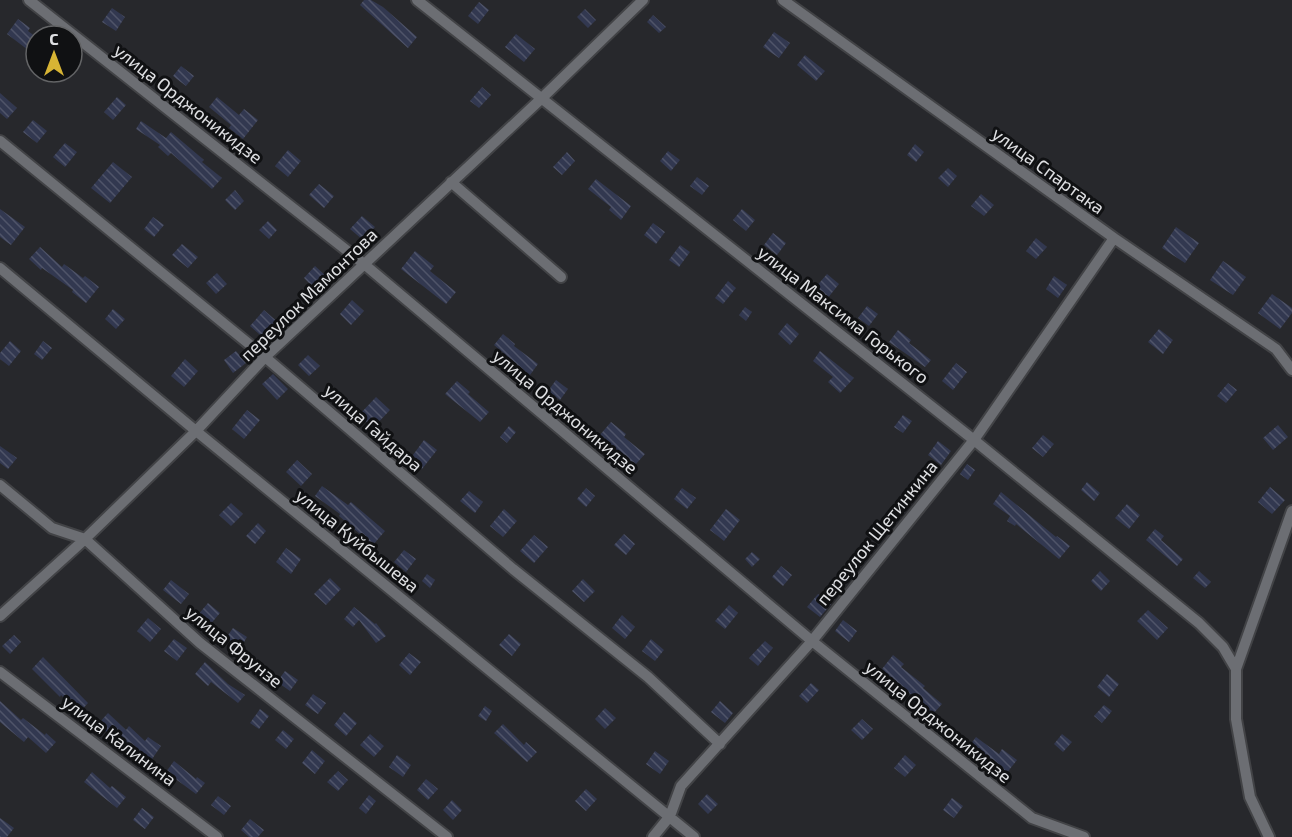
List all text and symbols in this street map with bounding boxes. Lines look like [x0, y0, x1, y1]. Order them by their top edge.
north arrow [24, 24, 84, 84]
text: С [49, 29, 59, 48]
street label: улица Орджоникидзе [110, 38, 267, 168]
street label: улица Спартака [988, 122, 1109, 218]
street label: переулок Мамонтова [235, 223, 381, 365]
street label: улица Максима Горького [754, 241, 934, 388]
street label: улица Орджоникидзе [489, 344, 643, 478]
street label: улица Гайдара [320, 379, 427, 476]
street label: переулок Щетинкина [811, 455, 941, 609]
street label: улица Куйбышева [291, 484, 424, 597]
street label: улица Фрунзе [182, 600, 287, 692]
street label: улица Орджоникидзе [861, 655, 1016, 787]
street label: улица Калинина [58, 690, 181, 790]

